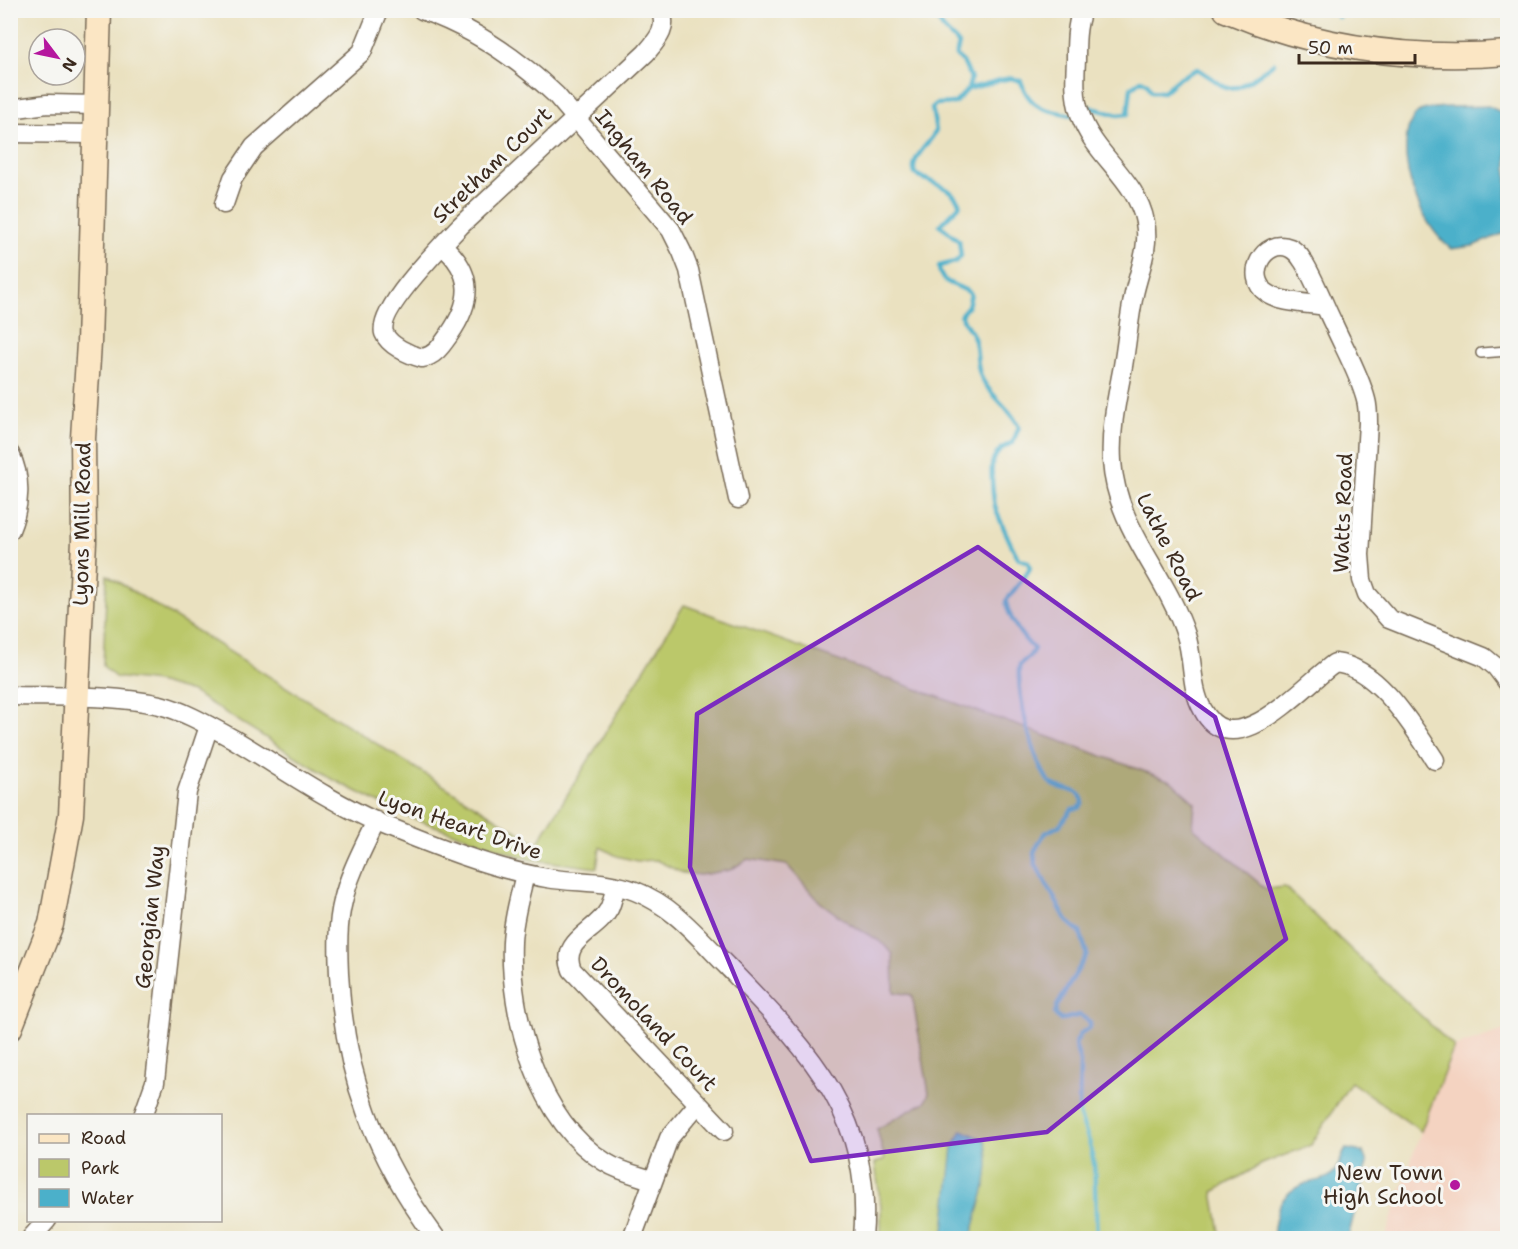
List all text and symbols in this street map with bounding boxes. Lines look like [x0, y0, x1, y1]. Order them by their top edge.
north arrow [27, 27, 87, 87]
scale bar [1299, 27, 1414, 65]
text: 50 m [1308, 36, 1353, 60]
text: N [57, 54, 82, 76]
street label: Stretham Court [426, 101, 558, 229]
street label: Ingham Road [589, 104, 699, 230]
street label: Lyons Mill Road [67, 442, 97, 606]
street label: Watts Road [1327, 452, 1359, 574]
street label: Lathe Road [1130, 488, 1208, 606]
street label: Lyon Heart Drive [374, 784, 546, 866]
street label: Georgian Way [129, 844, 171, 990]
street label: Dromoland Court [584, 951, 724, 1097]
legend [27, 1114, 222, 1222]
text: Road [81, 1126, 126, 1150]
text: Park [81, 1156, 120, 1180]
place label: New Town High School [1323, 1159, 1444, 1211]
marker: New Town High School [1448, 1178, 1462, 1192]
text: Water [81, 1186, 134, 1210]

